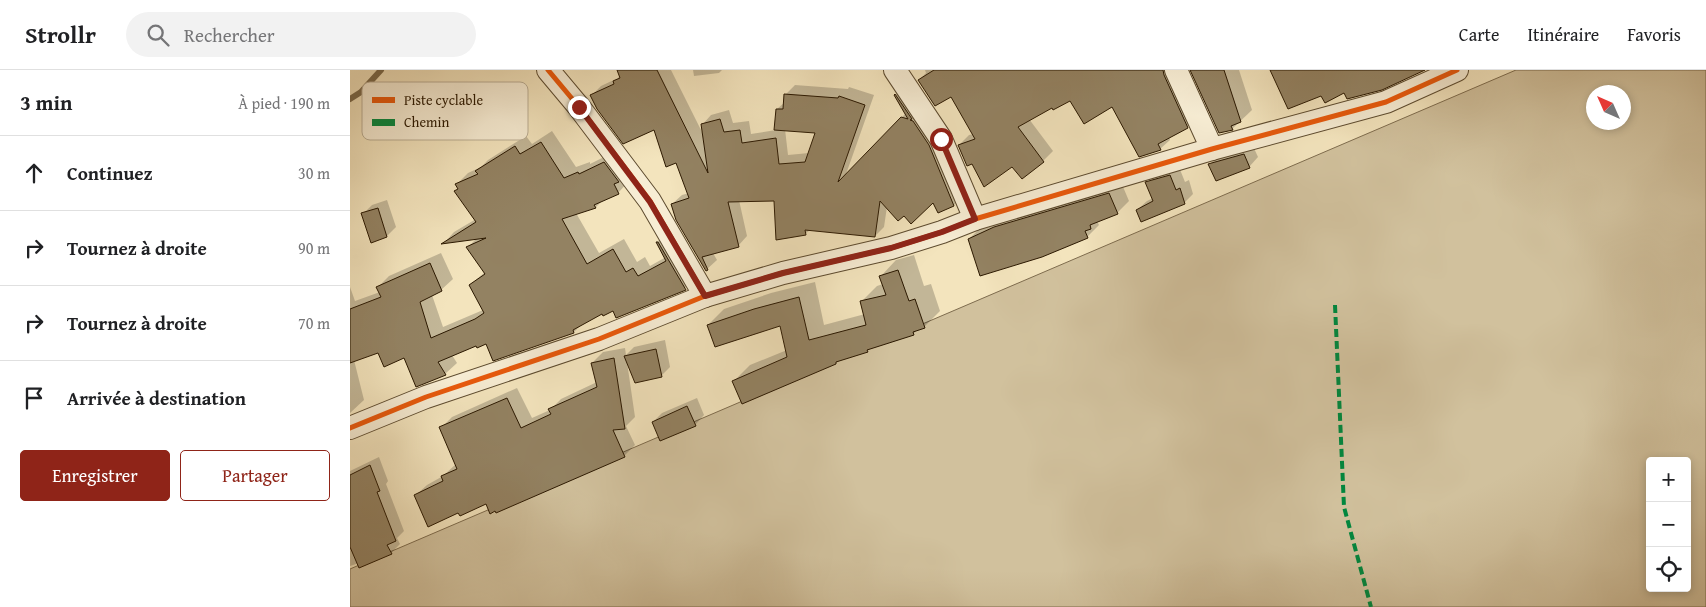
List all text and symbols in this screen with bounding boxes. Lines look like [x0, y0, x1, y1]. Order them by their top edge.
search box [126, 12, 476, 57]
text: Strollr [25, 17, 96, 52]
icon: search [144, 21, 172, 49]
text: Rechercher [184, 21, 275, 49]
text: Carte [1459, 21, 1499, 48]
text: Itinéraire [1527, 21, 1599, 48]
text: Favoris [1627, 21, 1681, 48]
legend [362, 82, 528, 140]
north arrow [1586, 85, 1631, 130]
text: 3 min [20, 87, 72, 118]
text: Piste cyclable [404, 90, 484, 110]
text: À pied · 190 m [238, 91, 330, 115]
route end [568, 96, 591, 119]
text: Chemin [404, 112, 449, 132]
route start [930, 128, 953, 151]
icon: ahead [20, 159, 48, 187]
text: Continuez [67, 159, 153, 187]
text: 30 m [298, 161, 330, 185]
icon: right [20, 234, 48, 262]
text: Tournez à droite [67, 234, 207, 262]
text: 90 m [298, 236, 330, 260]
icon: right [20, 309, 48, 337]
text: Tournez à droite [67, 309, 207, 337]
text: 70 m [298, 311, 330, 335]
icon: arrive [20, 384, 48, 412]
text: Arrivée à destination [67, 384, 246, 412]
button: Enregistrer [20, 450, 170, 501]
button: Partager [180, 450, 330, 501]
map controls [1646, 457, 1691, 592]
button: + [1646, 457, 1691, 502]
button: − [1646, 502, 1691, 547]
button: locate [1646, 547, 1691, 592]

